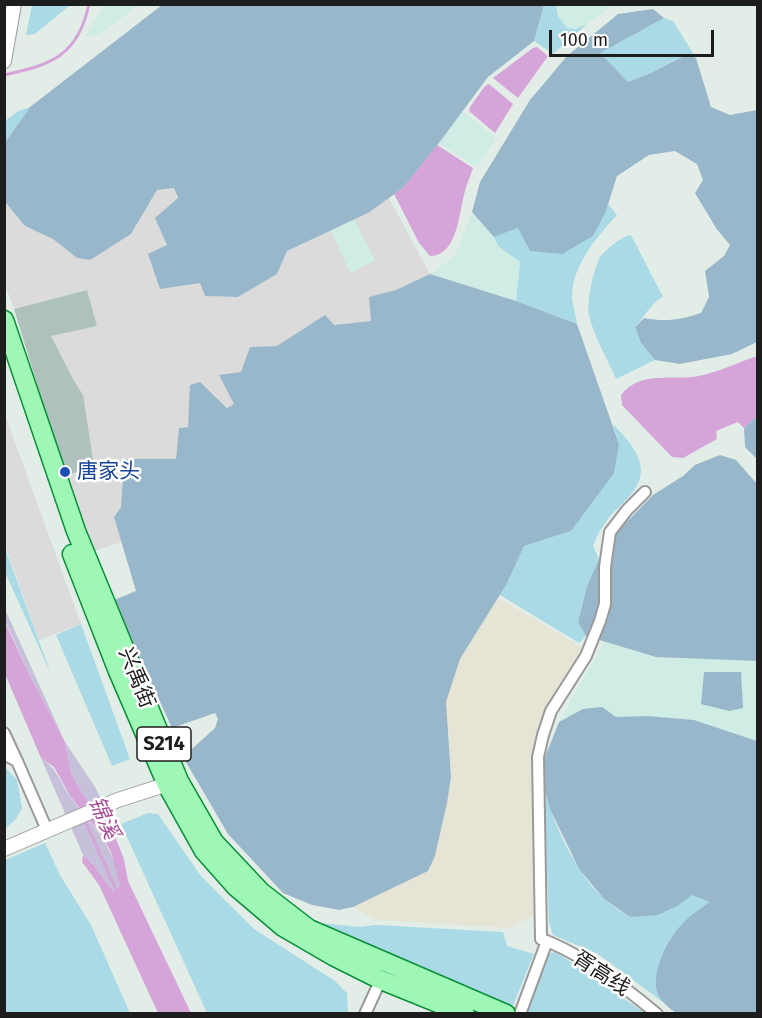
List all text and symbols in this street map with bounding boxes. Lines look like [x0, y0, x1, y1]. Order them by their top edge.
scale bar [552, 18, 717, 56]
text: 100 m [560, 29, 608, 51]
place label: 唐家头 [77, 459, 140, 485]
marker: 唐家头 [58, 465, 72, 479]
street label: 兴禹街 [113, 644, 159, 712]
road number: S214 [137, 727, 191, 761]
water label: 锦溪 [82, 793, 124, 843]
street label: 胥高线 [568, 946, 634, 1002]

